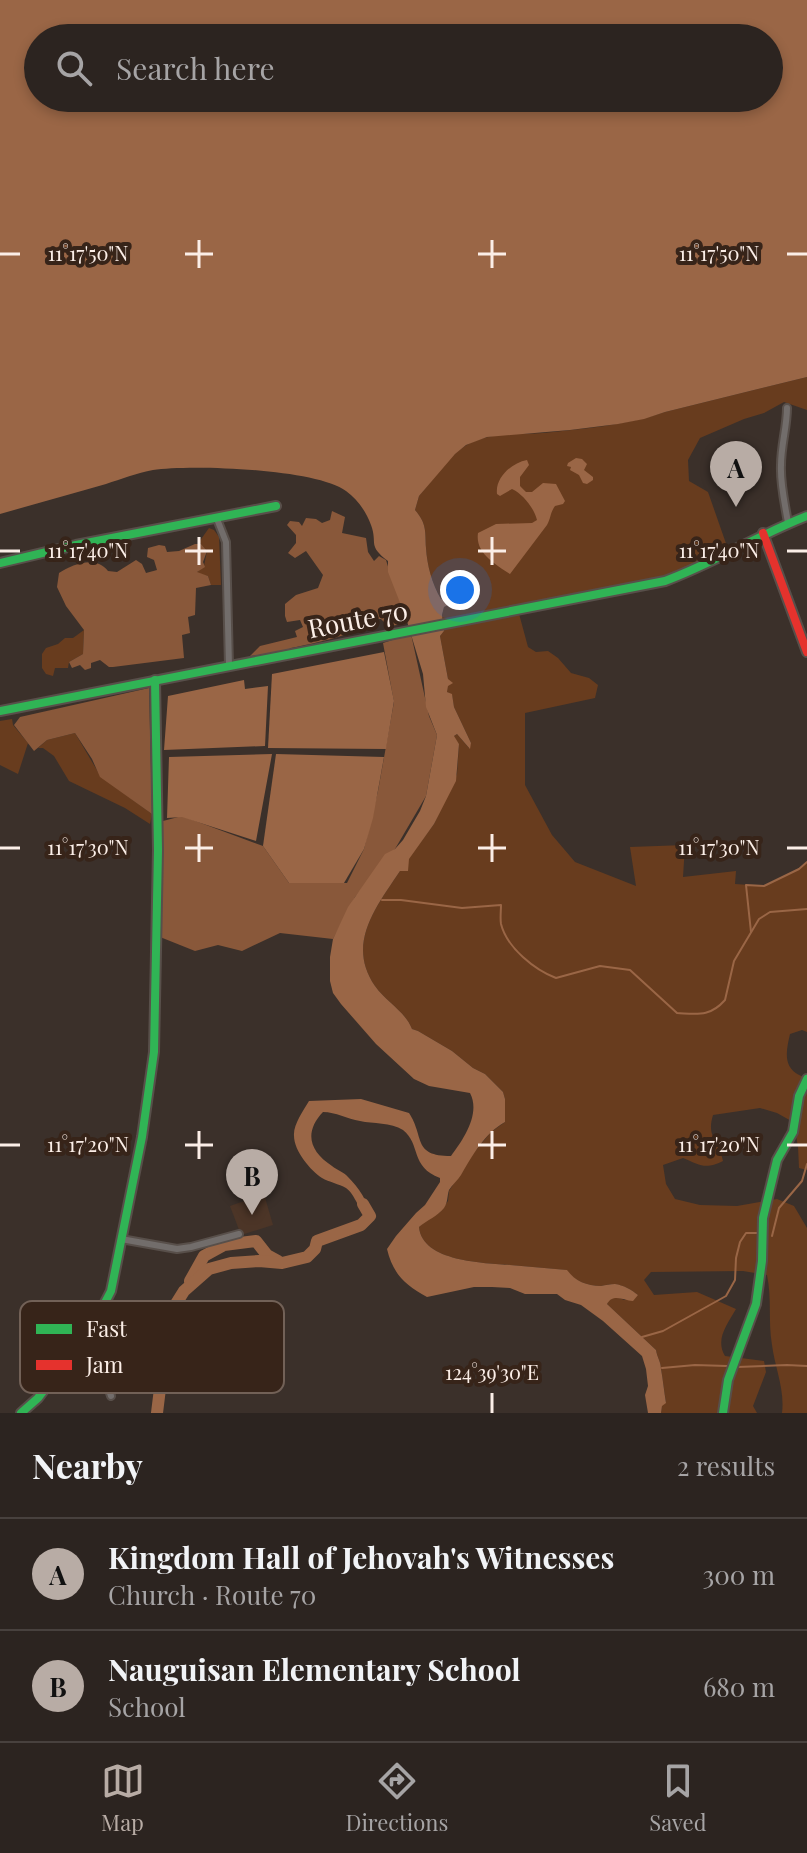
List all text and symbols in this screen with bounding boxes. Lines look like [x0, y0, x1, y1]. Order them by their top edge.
search box [24, 24, 783, 112]
icon: search [52, 46, 96, 90]
text: Search here [116, 48, 275, 88]
text: 11°17'50"N [48, 239, 128, 266]
text: 11°17'50"N [679, 239, 759, 266]
pin: A [710, 441, 762, 507]
text: 11°17'40"N [48, 536, 128, 563]
text: 11°17'40"N [679, 536, 759, 563]
your location [440, 570, 480, 610]
street label: Route 70 [305, 592, 411, 645]
text: 11°17'30"N [47, 833, 129, 860]
text: 11°17'30"N [678, 833, 760, 860]
text: 11°17'20"N [47, 1130, 129, 1157]
text: 11°17'20"N [678, 1130, 760, 1157]
pin: B [226, 1149, 278, 1215]
legend [20, 1301, 284, 1393]
text: Fast [86, 1313, 128, 1343]
text: Jam [85, 1349, 124, 1379]
text: 124°39'30"E [445, 1358, 539, 1385]
text: Nearby [32, 1442, 143, 1488]
text: 2 results [677, 1448, 775, 1483]
text: Kingdom Hall of Jehovah's Witnesses [108, 1537, 614, 1577]
text: A [49, 1557, 67, 1592]
text: 300 m [703, 1557, 775, 1592]
text: Church · Route 70 [108, 1577, 316, 1612]
text: Nauguisan Elementary School [108, 1649, 521, 1689]
text: B [49, 1669, 67, 1704]
text: 680 m [703, 1669, 775, 1704]
text: School [108, 1689, 186, 1724]
tab: Map [101, 1759, 145, 1837]
tab: Directions [346, 1759, 448, 1837]
tab: Saved [649, 1759, 707, 1837]

